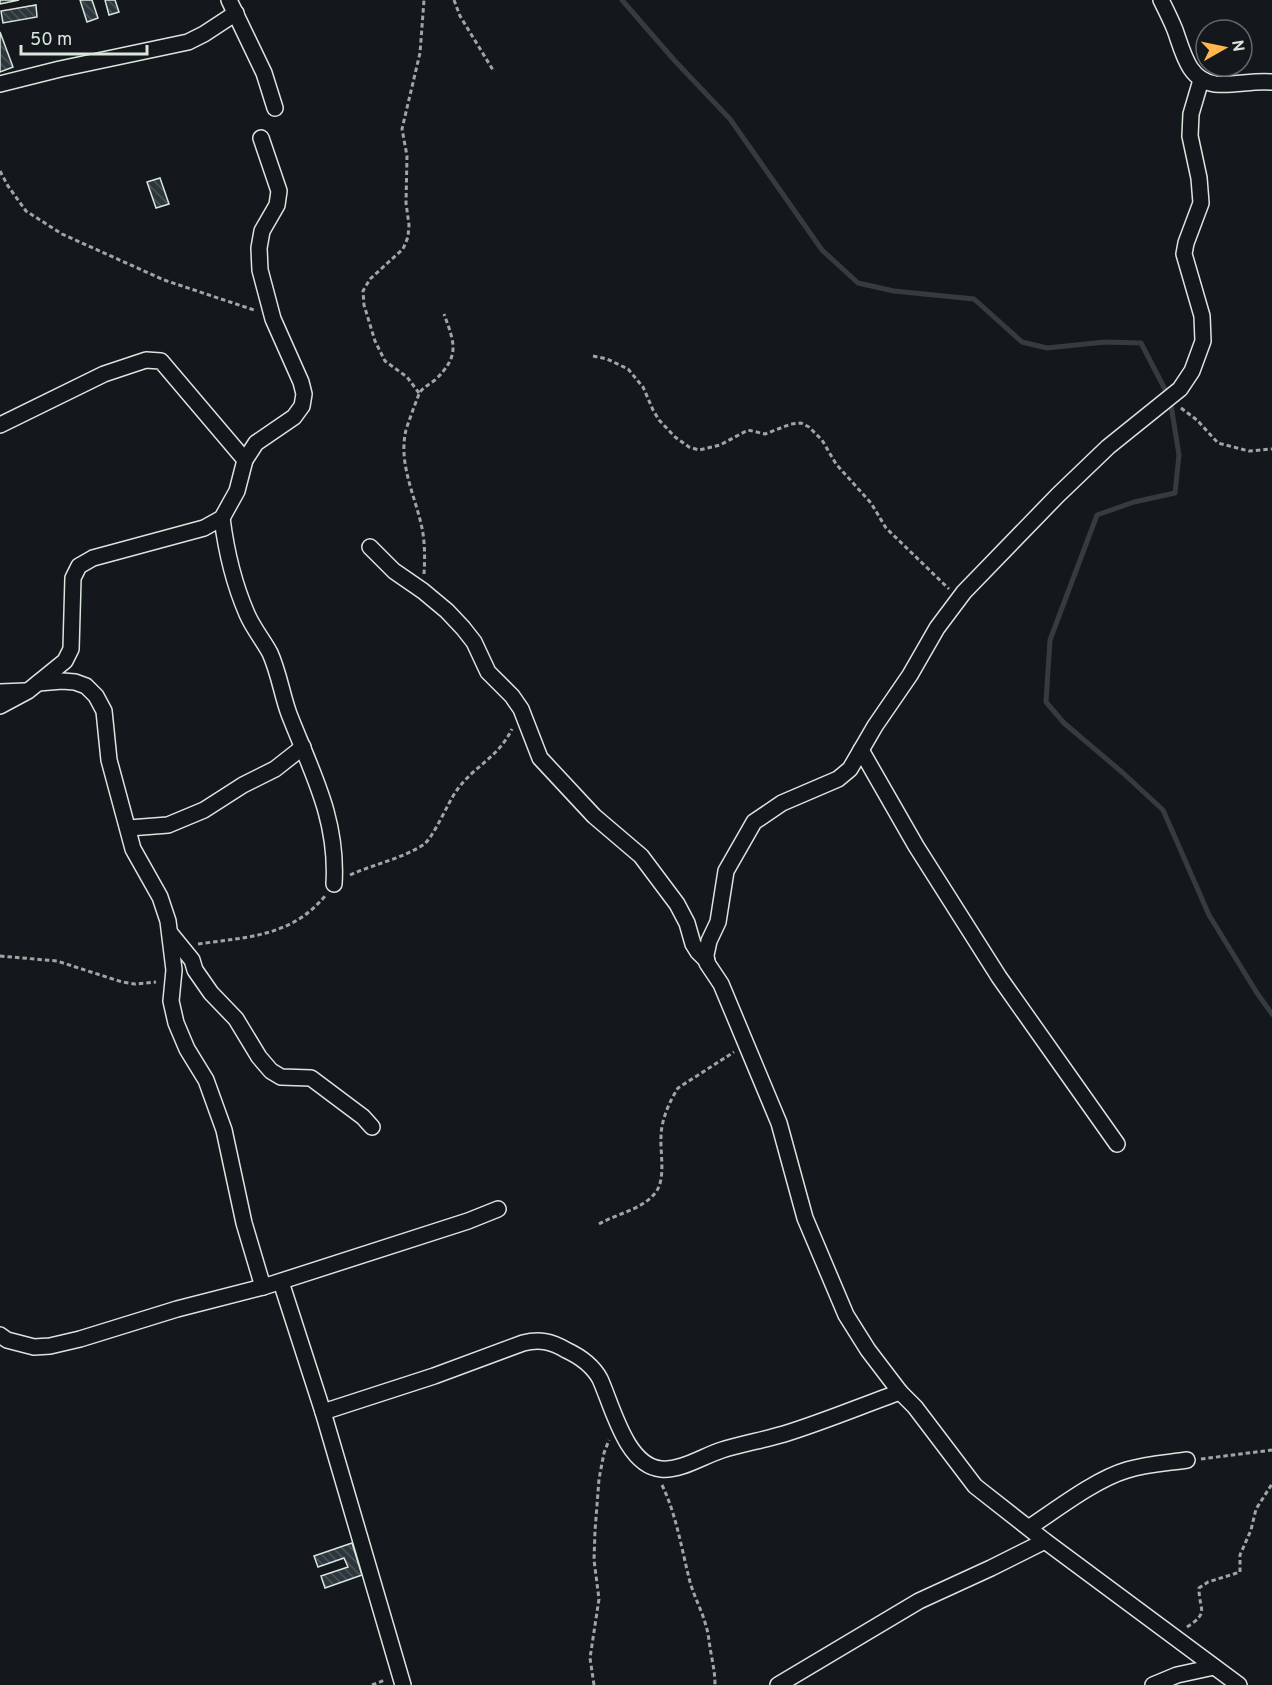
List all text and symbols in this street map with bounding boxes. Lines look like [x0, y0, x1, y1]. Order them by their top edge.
scale bar [21, 18, 147, 56]
north arrow [1194, 18, 1254, 78]
text: 50 m [30, 29, 72, 52]
text: N [1226, 39, 1248, 53]

